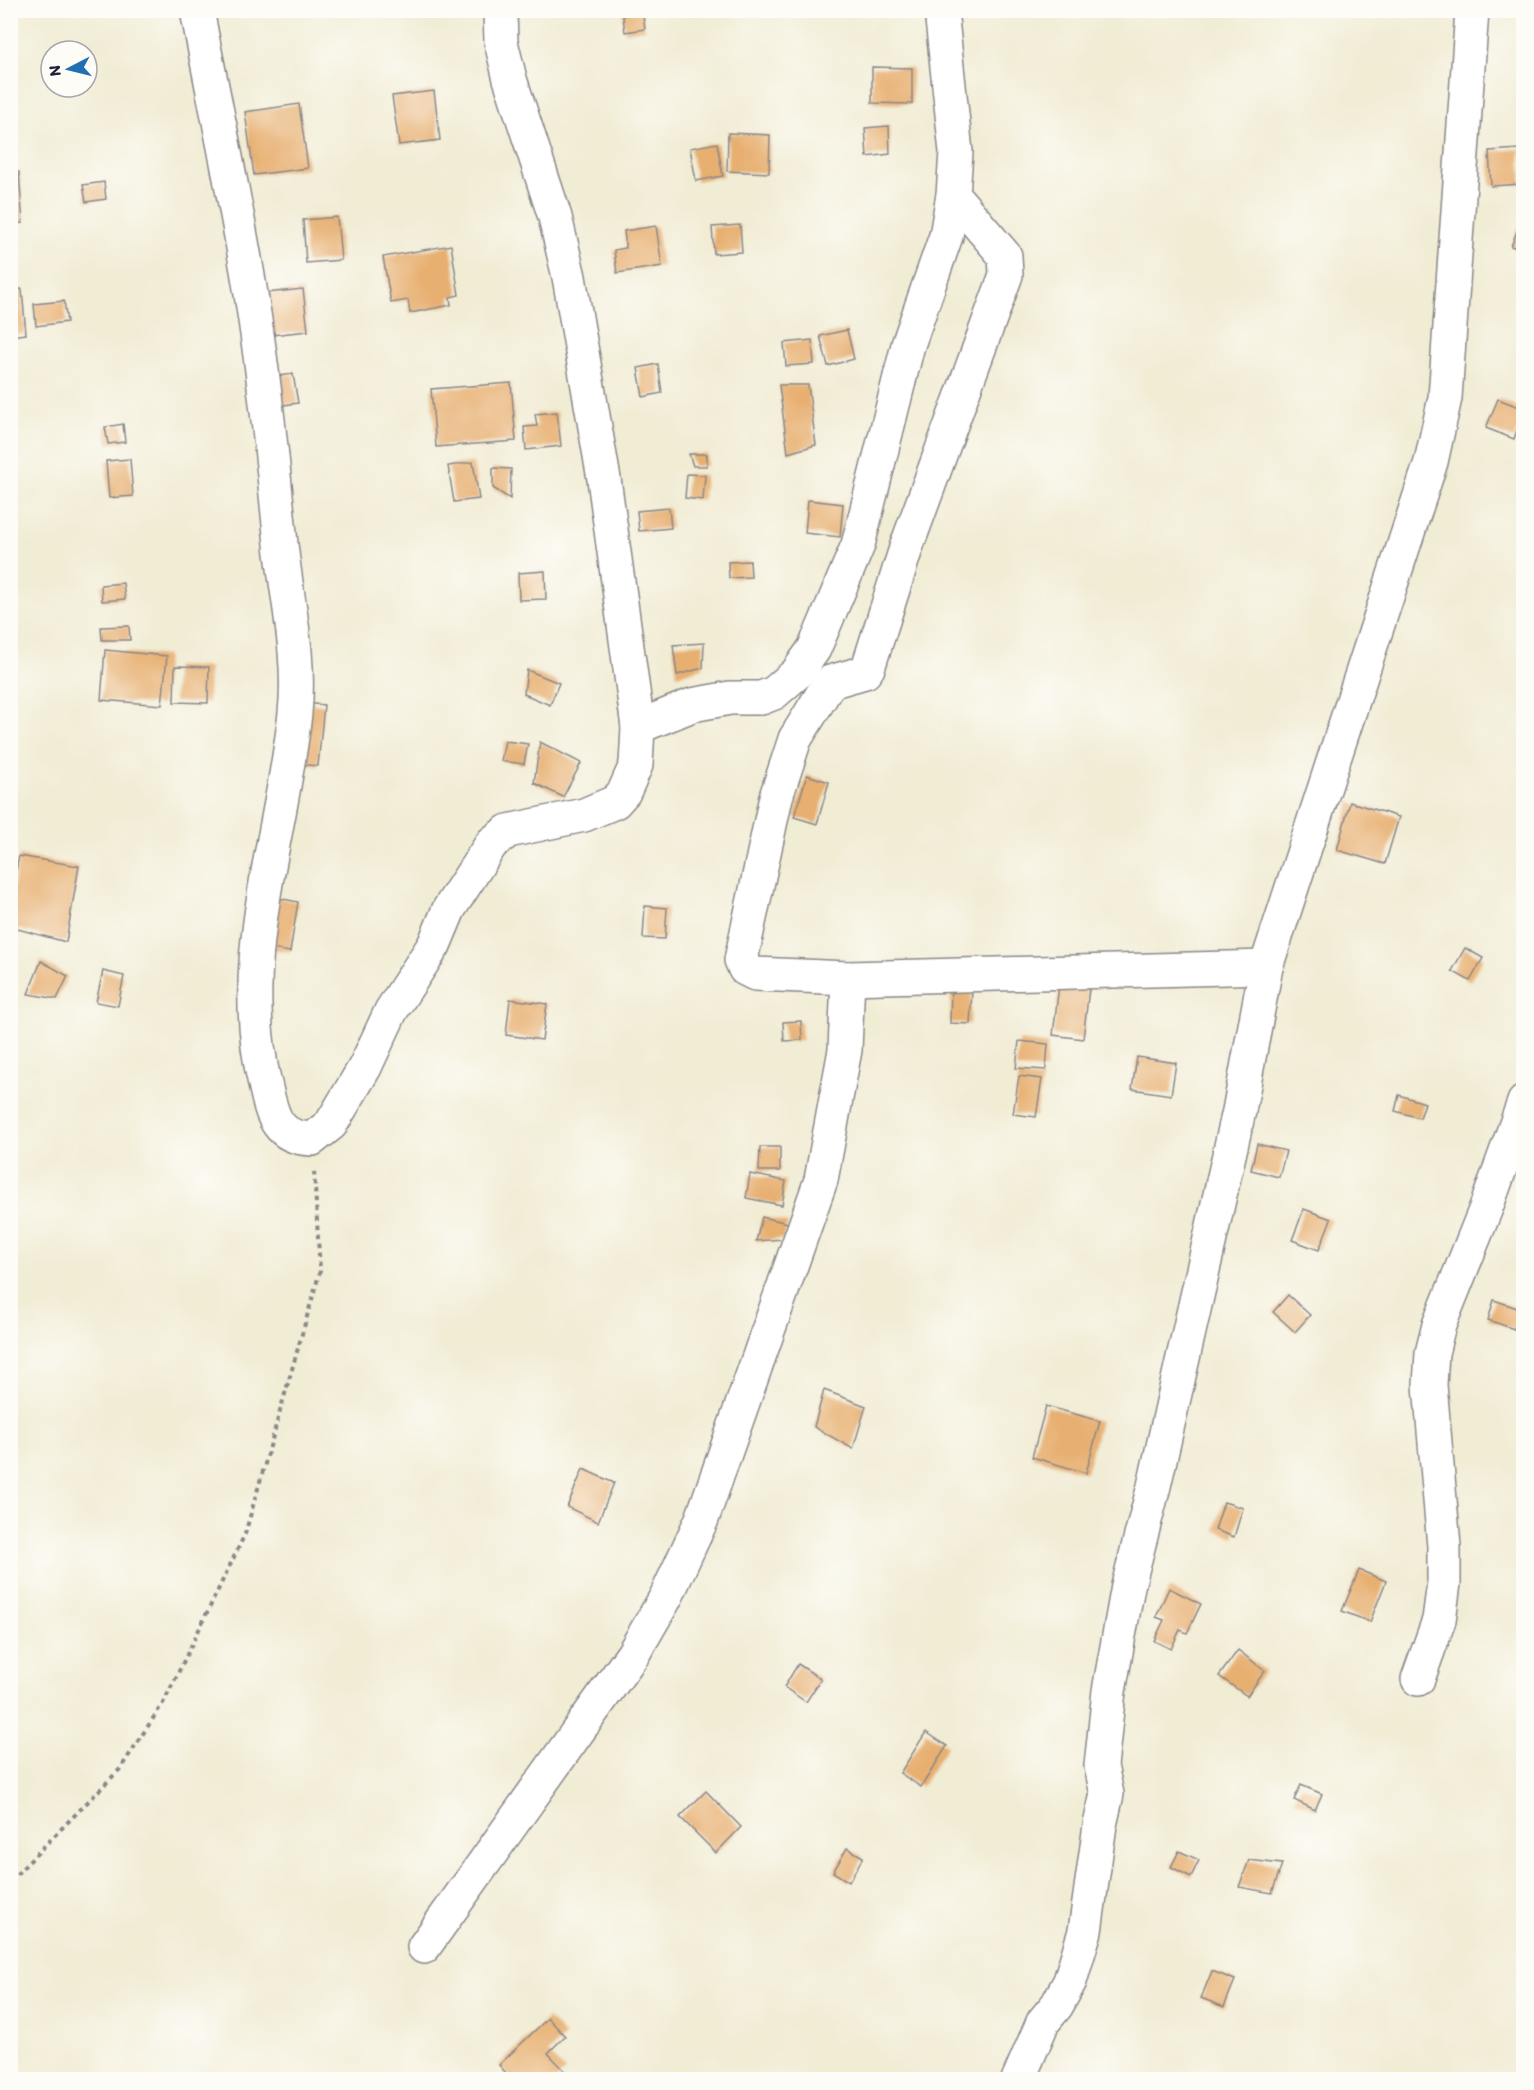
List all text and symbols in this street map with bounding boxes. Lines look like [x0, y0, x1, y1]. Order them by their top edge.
north arrow [39, 39, 99, 99]
text: N [45, 64, 65, 77]

